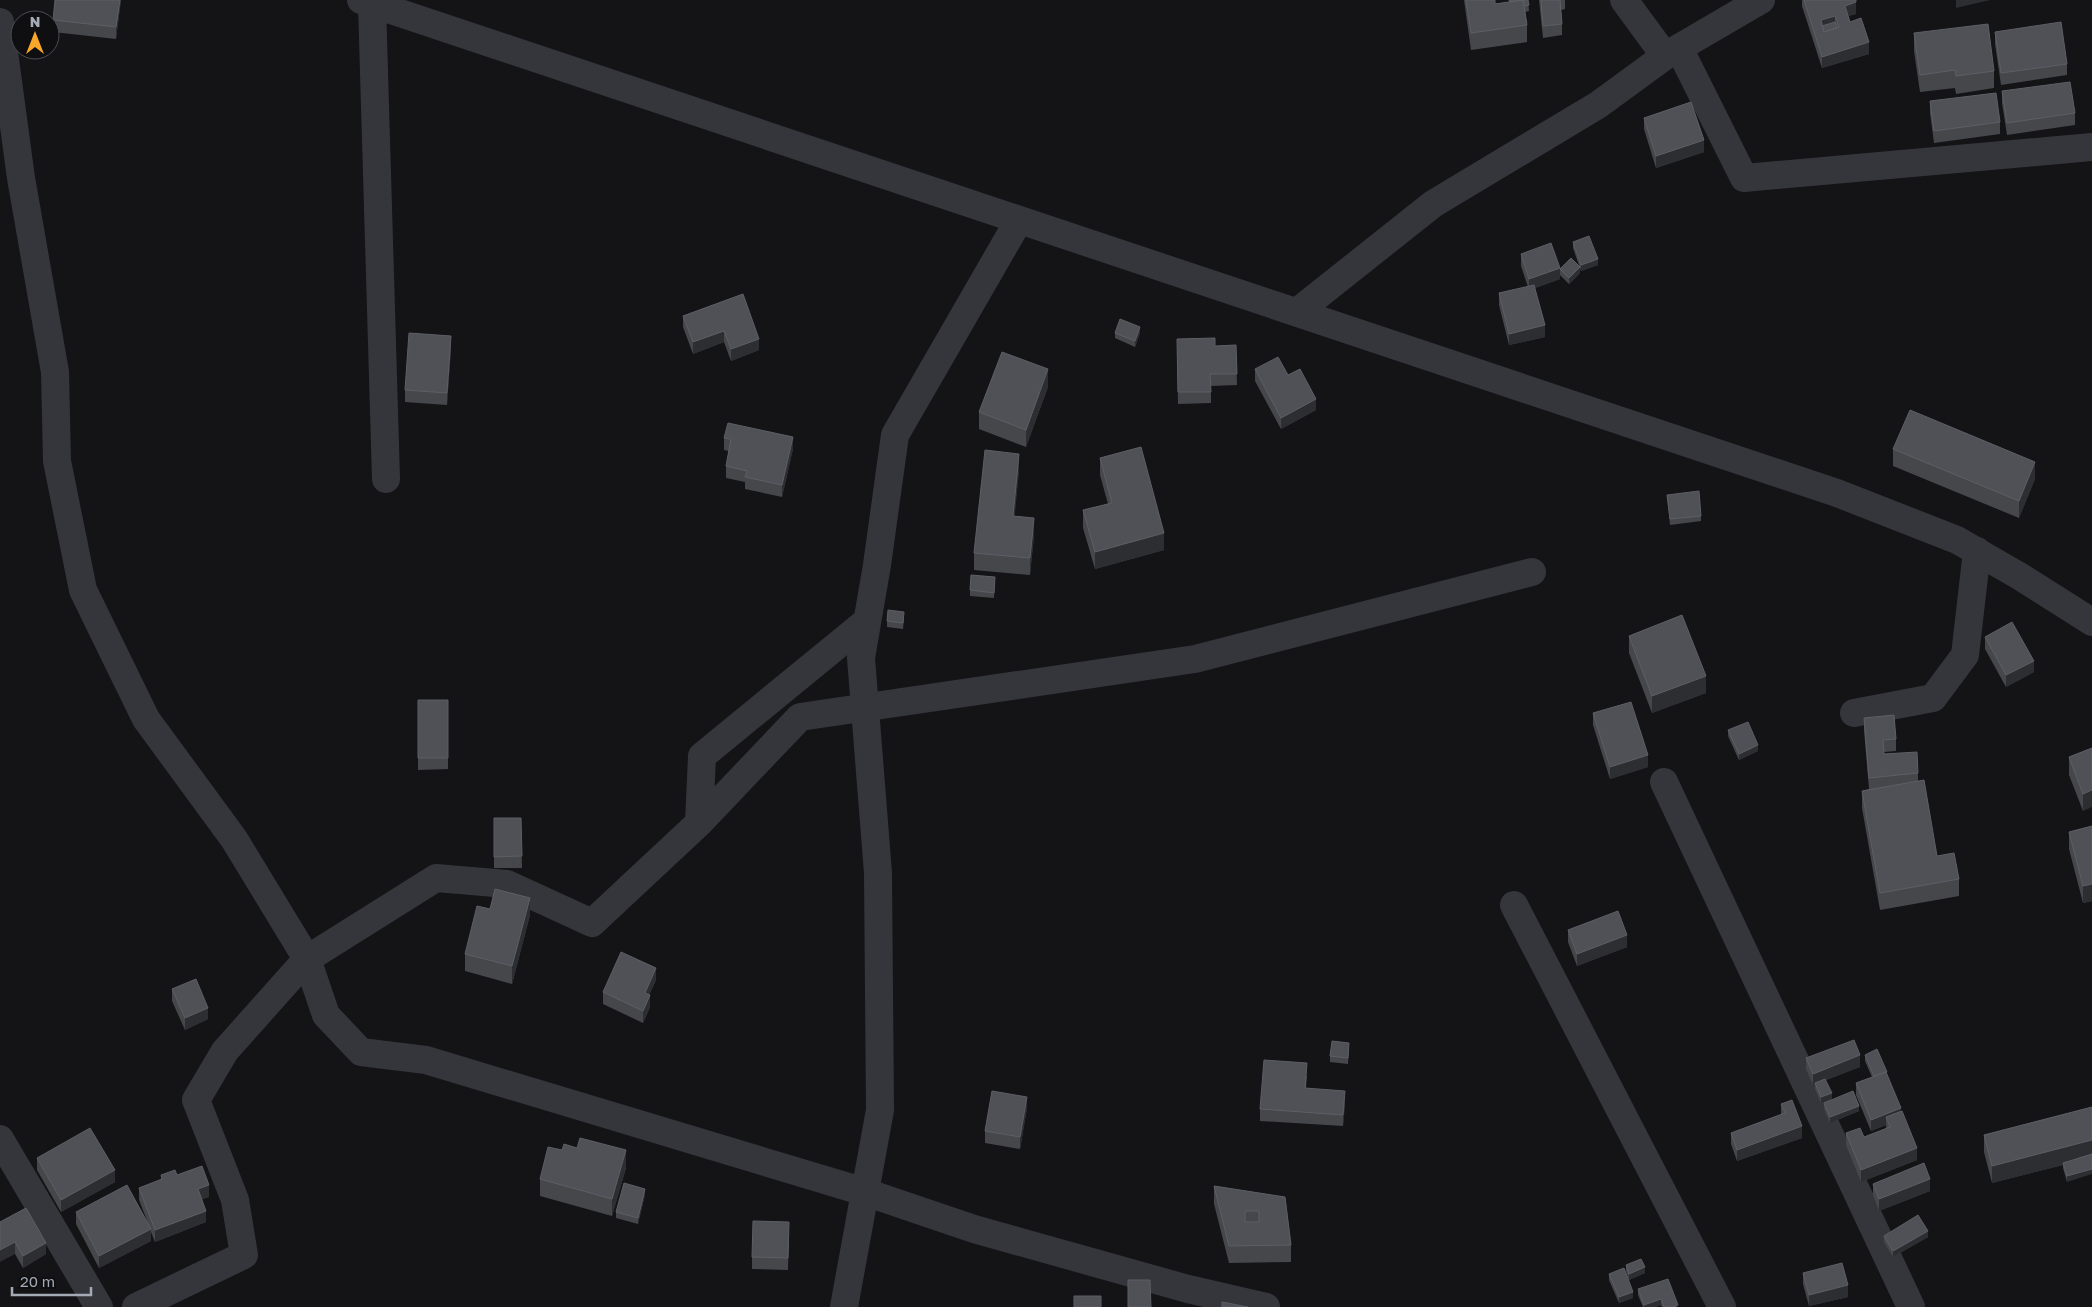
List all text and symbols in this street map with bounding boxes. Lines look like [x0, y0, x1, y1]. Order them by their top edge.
north arrow [10, 10, 60, 60]
text: N [30, 13, 40, 30]
scale bar [12, 1264, 91, 1296]
text: 20 m [20, 1272, 55, 1290]

